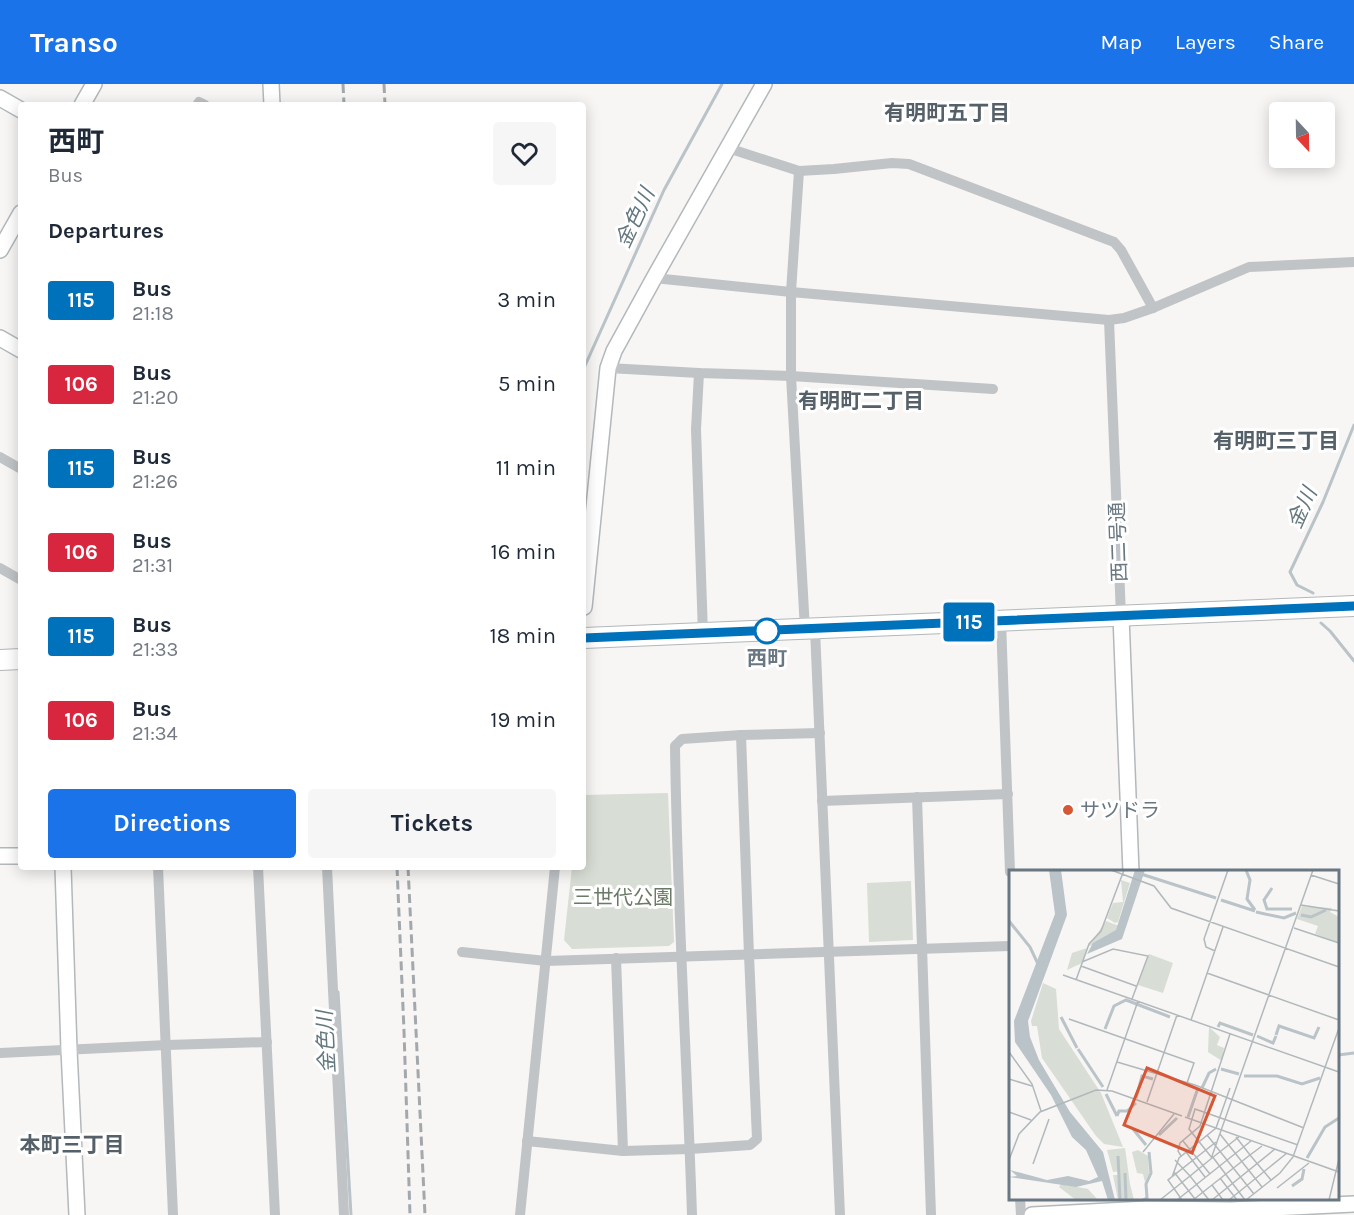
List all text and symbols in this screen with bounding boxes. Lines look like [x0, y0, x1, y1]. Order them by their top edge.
text: Transo [30, 26, 118, 59]
text: Map [1100, 30, 1142, 54]
text: Layers [1175, 30, 1236, 54]
text: Share [1269, 30, 1324, 54]
district label: 有明町五丁目 [884, 101, 1010, 125]
north arrow [1269, 102, 1335, 168]
map controls [1269, 102, 1335, 168]
button: heart [493, 122, 556, 185]
text: 西町 [48, 125, 104, 158]
text: Bus [48, 164, 83, 187]
water label: 金色川 [611, 183, 660, 252]
text: Departures [48, 218, 164, 244]
text: Bus [132, 276, 172, 302]
text: 3 min [497, 287, 556, 313]
text: 115 [67, 288, 95, 312]
text: 21:18 [132, 302, 174, 325]
text: Bus [132, 360, 172, 386]
text: 5 min [498, 371, 556, 397]
text: 106 [64, 372, 98, 396]
text: 21:20 [132, 386, 178, 409]
district label: 有明町二丁目 [798, 389, 924, 413]
district label: 有明町三丁目 [1213, 429, 1339, 453]
text: Bus [132, 444, 172, 470]
text: 11 min [496, 455, 556, 481]
text: 115 [67, 456, 95, 480]
text: 21:26 [132, 470, 178, 493]
water label: 金川 [1282, 482, 1322, 532]
street label: 西二号通 [1106, 502, 1131, 582]
text: Bus [132, 528, 172, 554]
text: 16 min [490, 539, 556, 565]
text: 106 [64, 540, 98, 564]
text: 21:31 [132, 554, 173, 577]
line badge: 115 [934, 602, 1004, 642]
text: 115 [955, 610, 983, 634]
text: Bus [132, 612, 172, 638]
marker: 西町 [754, 618, 780, 644]
text: 18 min [490, 623, 556, 649]
text: 115 [67, 624, 95, 648]
text: 21:33 [132, 638, 178, 661]
place label: 西町 [747, 647, 787, 670]
text: Bus [132, 696, 172, 722]
text: 19 min [490, 707, 556, 733]
text: 106 [64, 708, 98, 732]
text: 21:34 [132, 722, 178, 745]
button: Directions [48, 789, 296, 858]
button: Tickets [308, 789, 556, 858]
place label: サツドラ [1080, 799, 1160, 822]
marker: サツドラ [1061, 803, 1075, 817]
inset map [1009, 870, 1339, 1200]
park label: 三世代公園 [573, 886, 673, 909]
water label: 金色川 [312, 1008, 340, 1074]
district label: 本町三丁目 [20, 1133, 125, 1157]

